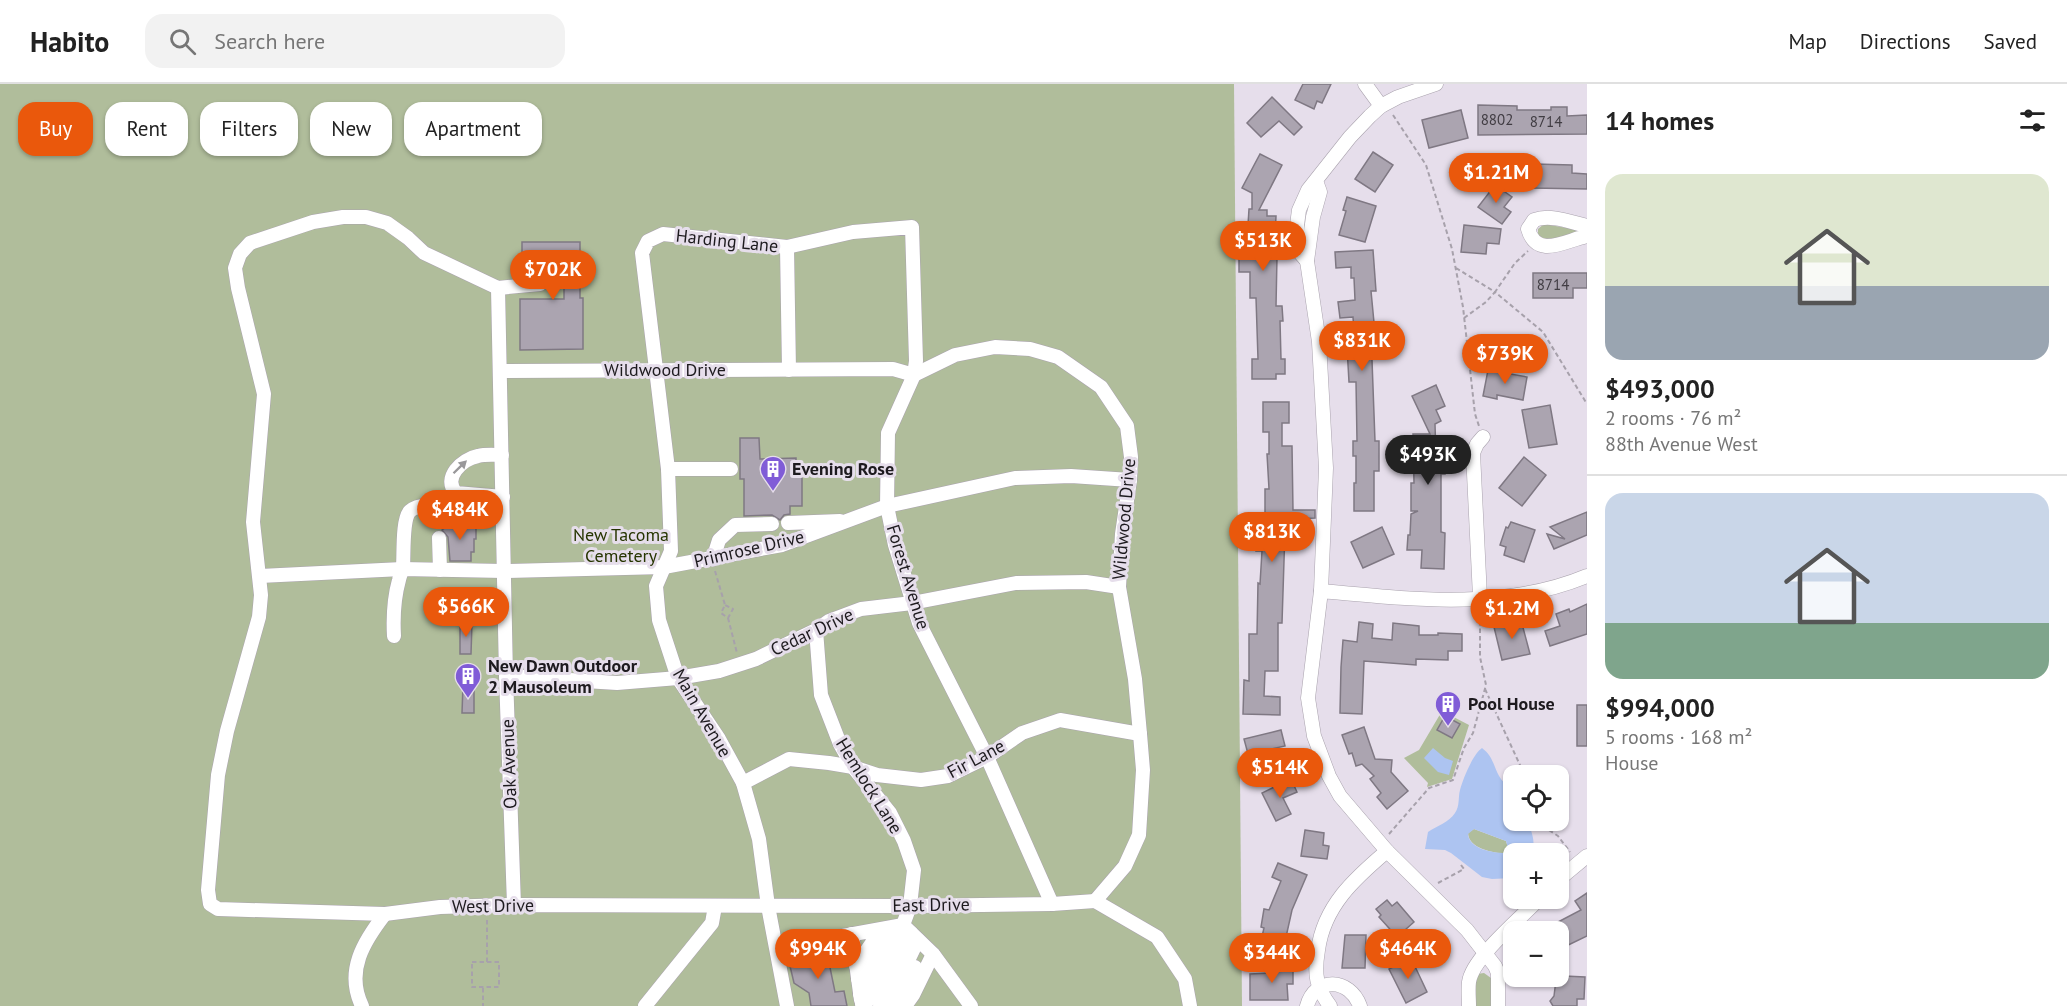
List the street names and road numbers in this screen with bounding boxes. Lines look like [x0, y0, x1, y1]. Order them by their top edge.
street label: Harding Lane [675, 224, 779, 257]
street label: Wildwood Drive [604, 358, 726, 381]
street label: Wildwood Drive [1107, 457, 1140, 581]
street label: Forest Avenue [882, 522, 935, 632]
street label: Primrose Drive [691, 525, 806, 572]
street label: Cedar Drive [767, 602, 857, 661]
street label: Main Avenue [668, 664, 737, 761]
street label: Oak Avenue [495, 719, 522, 809]
street label: Hemlock Lane [831, 734, 908, 838]
street label: Fir Lane [943, 734, 1009, 783]
street label: East Drive [892, 892, 970, 917]
street label: West Drive [452, 893, 534, 918]

